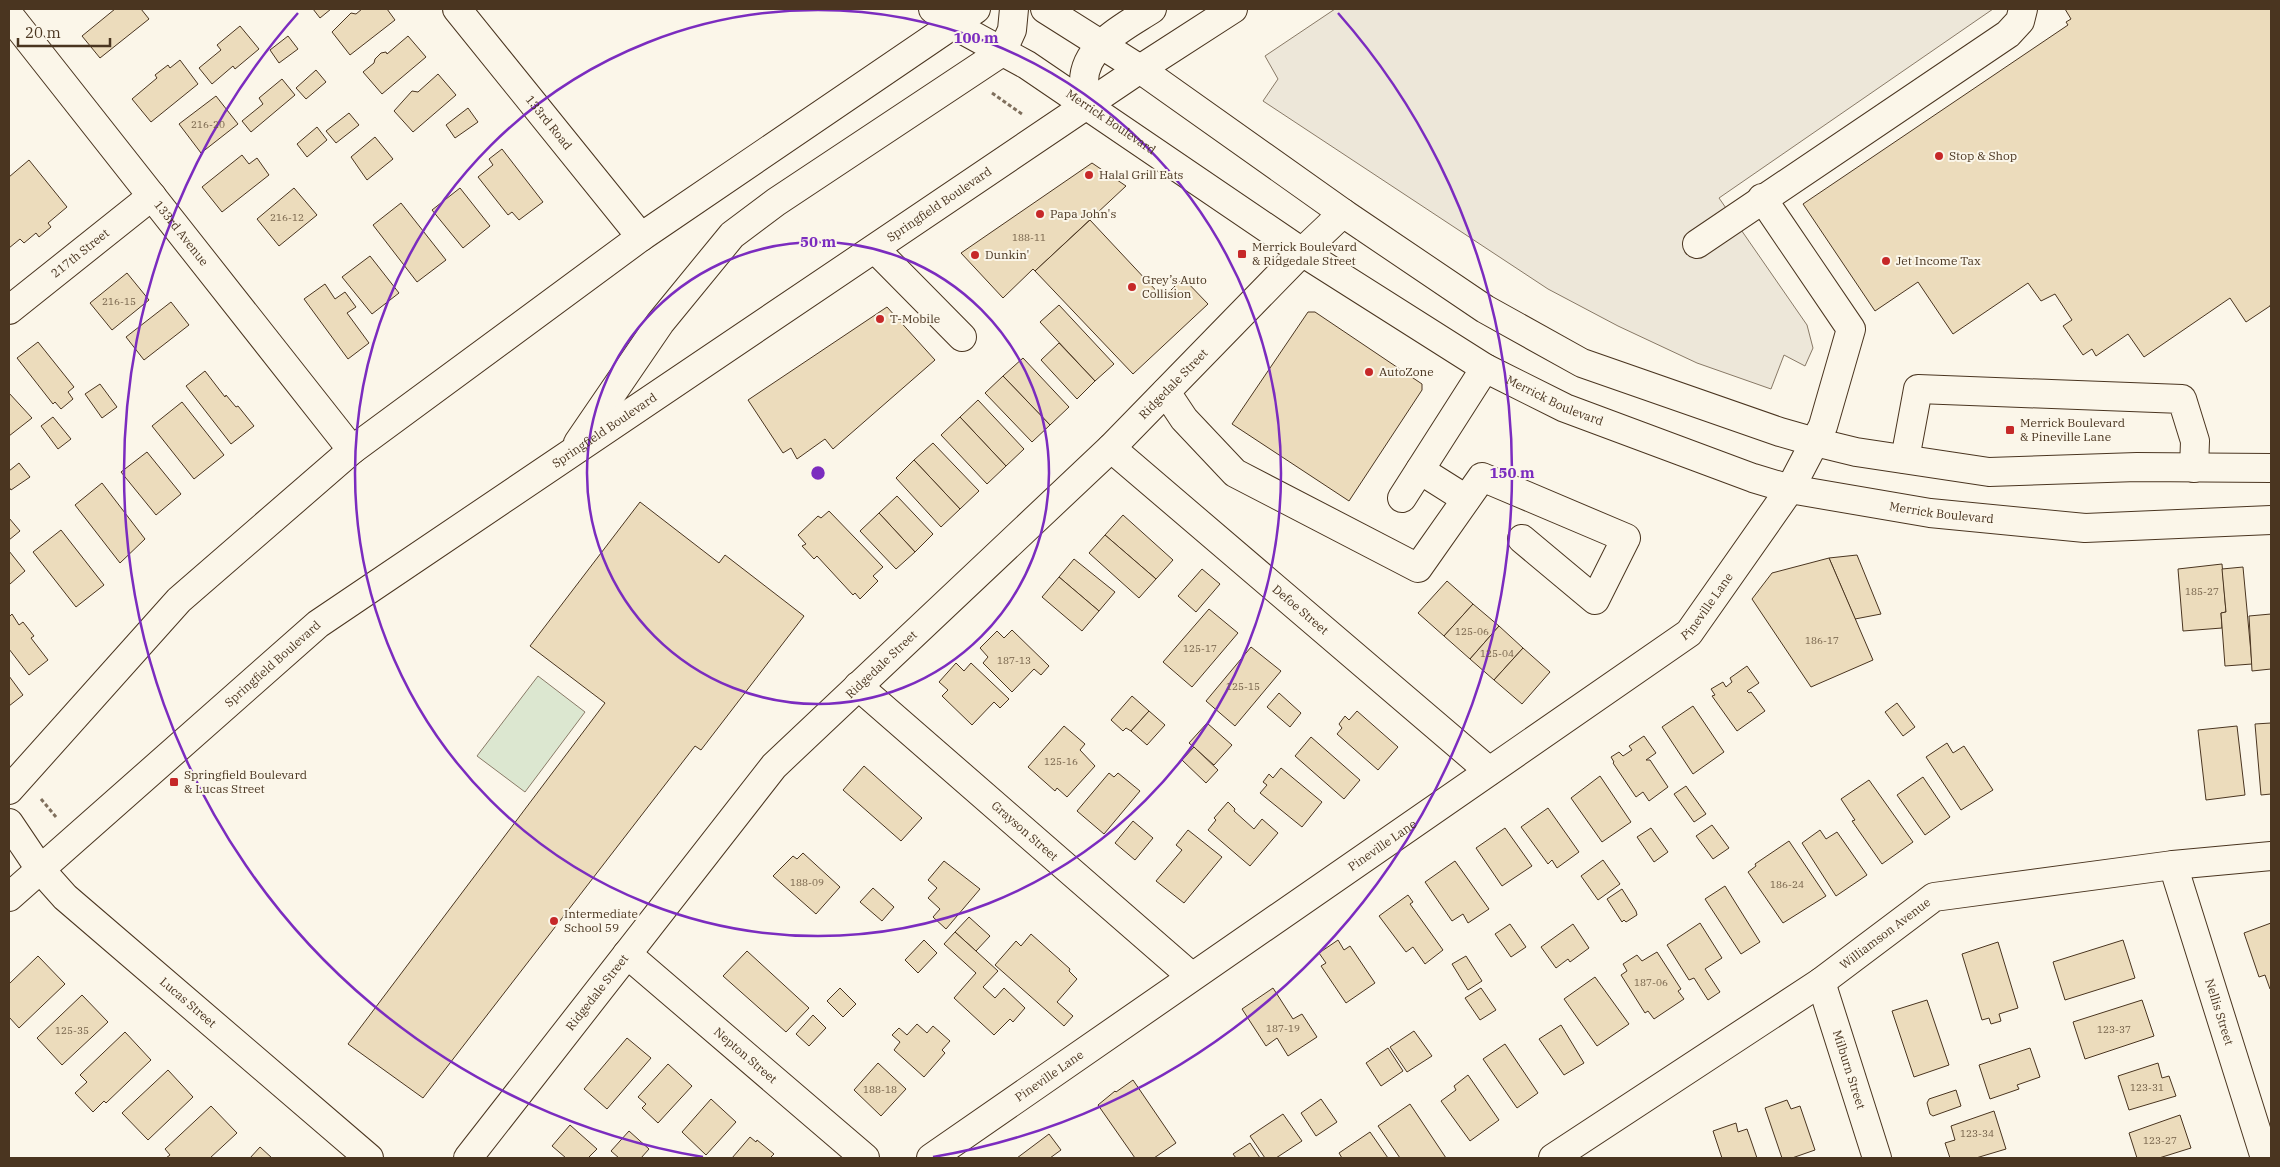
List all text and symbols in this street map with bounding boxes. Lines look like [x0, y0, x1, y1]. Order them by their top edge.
scale bar [18, 15, 110, 47]
text: 20 m [25, 23, 61, 42]
text: 100 m [953, 28, 999, 47]
street label: Merrick Boulevard [1063, 86, 1159, 157]
street label: 133rd Road [523, 92, 576, 153]
house number: 216-20 [191, 118, 225, 131]
place label: Stop & Shop [1949, 148, 2017, 163]
marker: Stop & Shop [1933, 150, 1945, 162]
street label: Springfield Boulevard [884, 163, 994, 245]
place label: Halal Grill Eats [1099, 167, 1184, 182]
marker: Halal Grill Eats [1083, 169, 1095, 181]
street label: 133rd Avenue [151, 197, 212, 269]
place label: Papa John's [1050, 206, 1116, 221]
marker: Papa John's [1034, 208, 1046, 220]
house number: 216-12 [270, 211, 304, 224]
street label: 217th Street [48, 225, 112, 281]
house number: 188-11 [1012, 231, 1046, 244]
text: 50 m [800, 232, 836, 251]
place label: Merrick Boulevard & Ridgedale Street [1252, 239, 1357, 268]
place label: Dunkin' [985, 247, 1029, 262]
marker: Merrick Boulevard & Ridgedale Street [1236, 248, 1248, 260]
marker: Dunkin' [969, 249, 981, 261]
place label: Jet Income Tax [1896, 253, 1981, 268]
marker: Jet Income Tax [1880, 255, 1892, 267]
place label: Grey’s Auto Collision [1142, 272, 1207, 301]
marker: Grey’s Auto Collision [1126, 281, 1138, 293]
house number: 216-15 [102, 295, 136, 308]
place label: T-Mobile [890, 311, 940, 326]
marker: T-Mobile [874, 313, 886, 325]
street label: Ridgedale Street [1135, 345, 1211, 422]
place label: AutoZone [1379, 364, 1434, 379]
marker: AutoZone [1363, 366, 1375, 378]
street label: Merrick Boulevard [1504, 372, 1605, 429]
street label: Springfield Boulevard [549, 389, 659, 471]
place label: Merrick Boulevard & Pineville Lane [2020, 415, 2125, 444]
marker: Merrick Boulevard & Pineville Lane [2004, 424, 2016, 436]
text: 150 m [1489, 463, 1535, 482]
centre of rings [809, 464, 827, 482]
street label: Merrick Boulevard [1888, 498, 1994, 526]
street label: Pineville Lane [1678, 570, 1736, 643]
street label: Defoe Street [1270, 581, 1332, 637]
house number: 185-27 [2185, 585, 2219, 598]
street label: Springfield Boulevard [221, 617, 324, 710]
house number: 125-06 [1455, 625, 1489, 638]
street label: Ridgedale Street [842, 627, 920, 702]
house number: 186-17 [1805, 634, 1839, 647]
house number: 125-17 [1183, 642, 1217, 655]
house number: 125-04 [1480, 647, 1514, 660]
house number: 187-13 [997, 654, 1031, 667]
house number: 125-15 [1226, 680, 1260, 693]
house number: 125-16 [1044, 755, 1078, 768]
place label: Springfield Boulevard & Lucas Street [184, 767, 307, 796]
marker: Springfield Boulevard & Lucas Street [168, 776, 180, 788]
street label: Grayson Street [989, 798, 1061, 864]
street label: Pineville Lane [1345, 816, 1419, 874]
house number: 188-09 [790, 876, 824, 889]
house number: 186-24 [1770, 878, 1804, 891]
street label: Williamson Avenue [1837, 894, 1933, 972]
place label: Intermediate School 59 [564, 906, 638, 935]
marker: Intermediate School 59 [548, 915, 560, 927]
street label: Ridgedale Street [562, 951, 631, 1033]
street label: Lucas Street [157, 974, 220, 1031]
house number: 187-06 [1634, 976, 1668, 989]
street label: Nellis Street [2202, 977, 2237, 1047]
house number: 187-19 [1266, 1022, 1300, 1035]
house number: 123-37 [2097, 1023, 2131, 1036]
house number: 125-35 [55, 1024, 89, 1037]
street label: Nepton Street [711, 1024, 780, 1086]
street label: Milburn Street [1830, 1028, 1869, 1111]
street label: Pineville Lane [1012, 1047, 1086, 1105]
house number: 123-31 [2130, 1081, 2164, 1094]
house number: 188-18 [863, 1083, 897, 1096]
house number: 123-34 [1960, 1127, 1994, 1140]
house number: 123-27 [2143, 1134, 2177, 1147]

